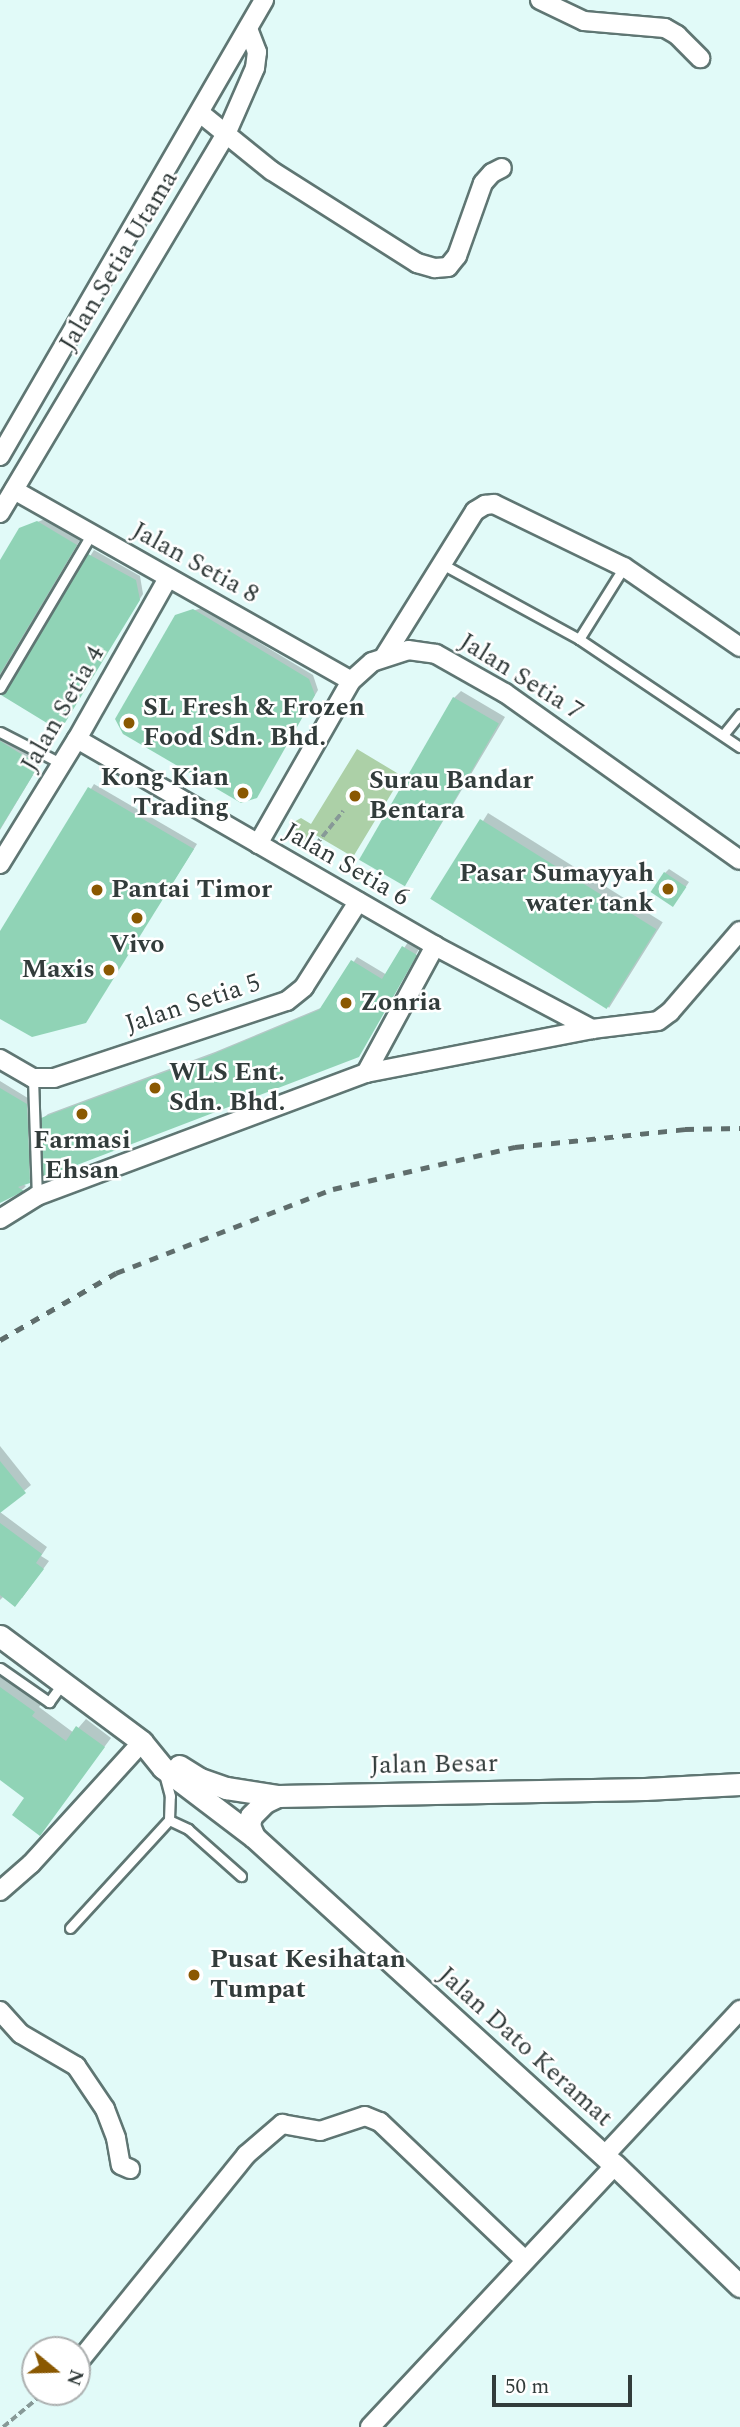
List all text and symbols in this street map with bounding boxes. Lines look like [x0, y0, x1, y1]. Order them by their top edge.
street label: Jalan Setia Utama [53, 165, 185, 357]
street label: Jalan Setia 8 [126, 515, 264, 611]
street label: Jalan Setia 7 [453, 627, 589, 727]
street label: Jalan Setia 4 [14, 640, 112, 778]
place label: SL Fresh & Frozen Food Sdn. Bhd. [143, 692, 365, 754]
marker: SL Fresh & Frozen Food Sdn. Bhd. [121, 715, 137, 731]
place label: Kong Kian Trading [101, 762, 229, 824]
place label: Surau Bandar Bentara [369, 765, 533, 826]
marker: Kong Kian Trading [235, 785, 251, 801]
marker: Surau Bandar Bentara [347, 788, 363, 804]
street label: Jalan Setia 6 [277, 816, 415, 914]
place label: Pasar Sumayyah water tank [459, 858, 654, 920]
place label: Pantai Timor [111, 874, 272, 906]
marker: Pasar Sumayyah water tank [660, 881, 676, 897]
marker: Pantai Timor [89, 882, 105, 898]
marker: Vivo [129, 910, 145, 926]
place label: Vivo [110, 929, 164, 961]
place label: Maxis [21, 954, 95, 986]
marker: Maxis [101, 962, 117, 978]
street label: Jalan Setia 5 [121, 967, 265, 1041]
place label: Zonria [360, 987, 441, 1019]
marker: Zonria [338, 995, 354, 1011]
place label: WLS Ent. Sdn. Bhd. [169, 1057, 285, 1118]
marker: WLS Ent. Sdn. Bhd. [147, 1080, 163, 1096]
marker: Farmasi Ehsan [74, 1106, 90, 1122]
place label: Farmasi Ehsan [33, 1125, 131, 1186]
street label: Jalan Besar [370, 1748, 498, 1782]
place label: Pusat Kesihatan Tumpat [210, 1944, 406, 2006]
street label: Jalan Dato Keramat [431, 1960, 619, 2134]
marker: Pusat Kesihatan Tumpat [184, 1965, 204, 1985]
north arrow [21, 2336, 91, 2406]
scale bar [495, 2360, 635, 2404]
text: N [58, 2365, 91, 2389]
text: 50 m [505, 2371, 549, 2403]

